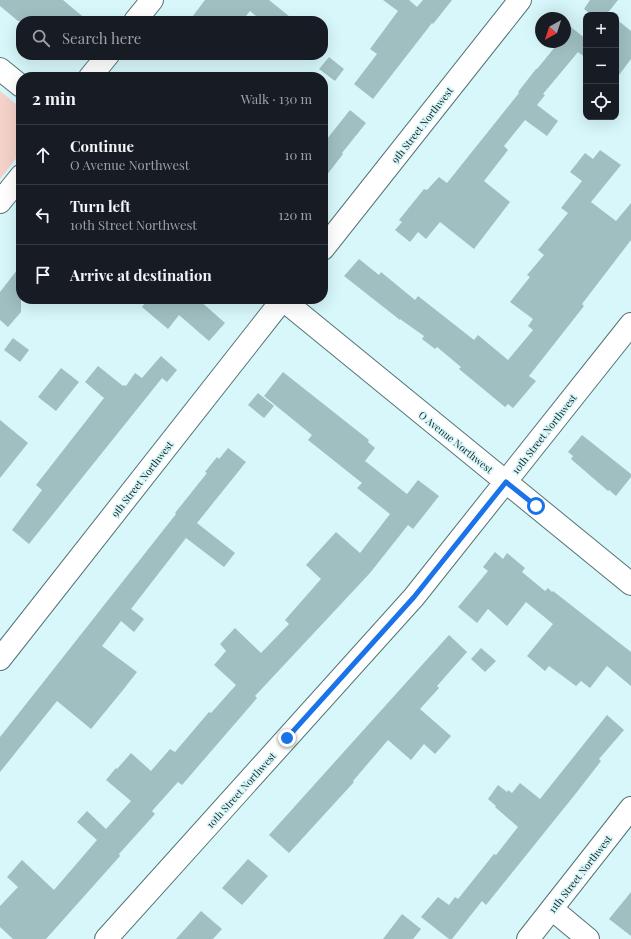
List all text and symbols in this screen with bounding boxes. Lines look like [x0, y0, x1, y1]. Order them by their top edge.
north arrow [535, 12, 571, 48]
map controls [583, 12, 619, 120]
button: + [583, 12, 619, 48]
search box [16, 16, 328, 60]
icon: search [30, 27, 52, 49]
text: Search here [62, 28, 141, 48]
button: − [583, 48, 619, 84]
street label: 9th Street Northwest [388, 84, 456, 166]
button: locate [583, 84, 619, 120]
text: 2 min [32, 87, 76, 109]
text: Walk · 130 m [241, 90, 312, 107]
text: Continue [70, 136, 134, 156]
icon: ahead [32, 144, 54, 166]
text: 10 m [285, 146, 312, 163]
text: O Avenue Northwest [70, 156, 189, 173]
text: Turn left [70, 196, 131, 216]
icon: left [32, 204, 54, 226]
text: 120 m [278, 206, 312, 223]
text: 10th Street Northwest [70, 216, 197, 233]
icon: arrive [32, 264, 54, 286]
text: Arrive at destination [70, 265, 212, 285]
street label: 10th Street Northwest [508, 391, 580, 477]
street label: O Avenue Northwest [416, 408, 496, 477]
street label: 9th Street Northwest [108, 438, 176, 520]
route start [527, 497, 545, 515]
route end [278, 729, 296, 747]
street label: 10th Street Northwest [203, 749, 279, 831]
street label: 11th Street Northwest [545, 832, 615, 916]

